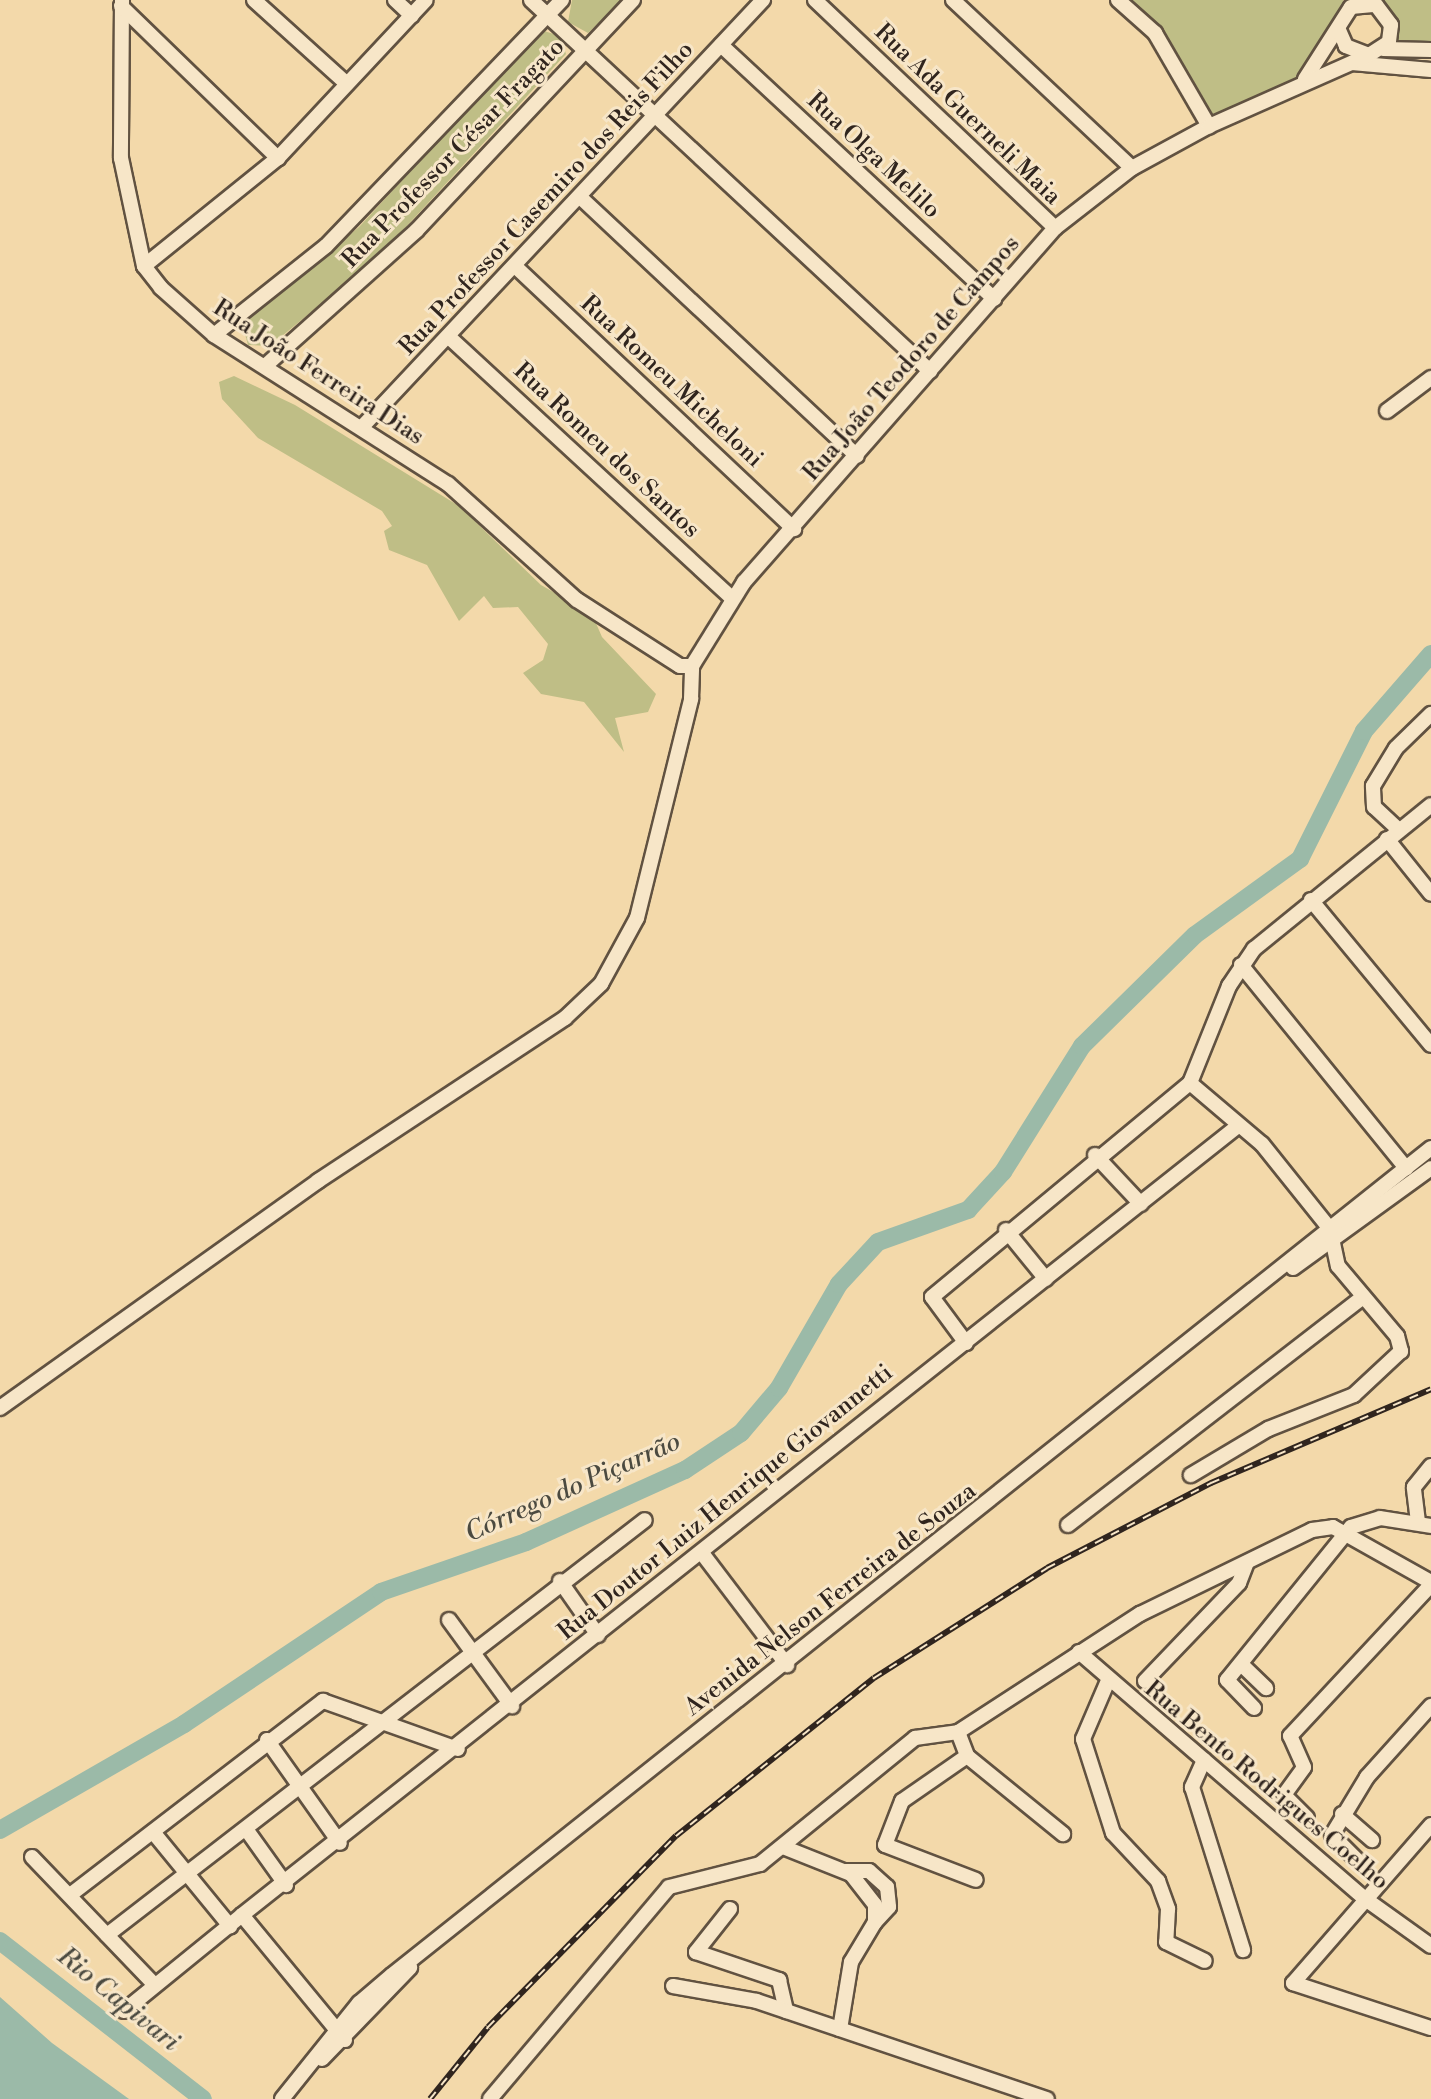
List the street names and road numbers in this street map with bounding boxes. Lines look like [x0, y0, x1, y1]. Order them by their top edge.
street label: Rua Ada Guerneli Maia [868, 18, 1066, 212]
street label: Rua Professor César Fragato [337, 33, 571, 275]
street label: Rua Professor Casemiro dos Reis Filho [394, 36, 700, 362]
street label: Rua Olga Melilo [800, 87, 946, 225]
street label: Rua João Teodoro de Campos [798, 230, 1026, 488]
street label: Rua Romeu Micheloni [574, 290, 768, 474]
street label: Rua João Ferreira Dias [207, 294, 429, 452]
street label: Rua Romeu dos Santos [507, 357, 705, 545]
street label: Rua Doutor Luiz Henrique Giovannetti [553, 1359, 899, 1647]
street label: Avenida Nelson Ferreira de Souza [680, 1477, 982, 1723]
street label: Rua Bento Rodrigues Coelho [1138, 1675, 1394, 1897]

